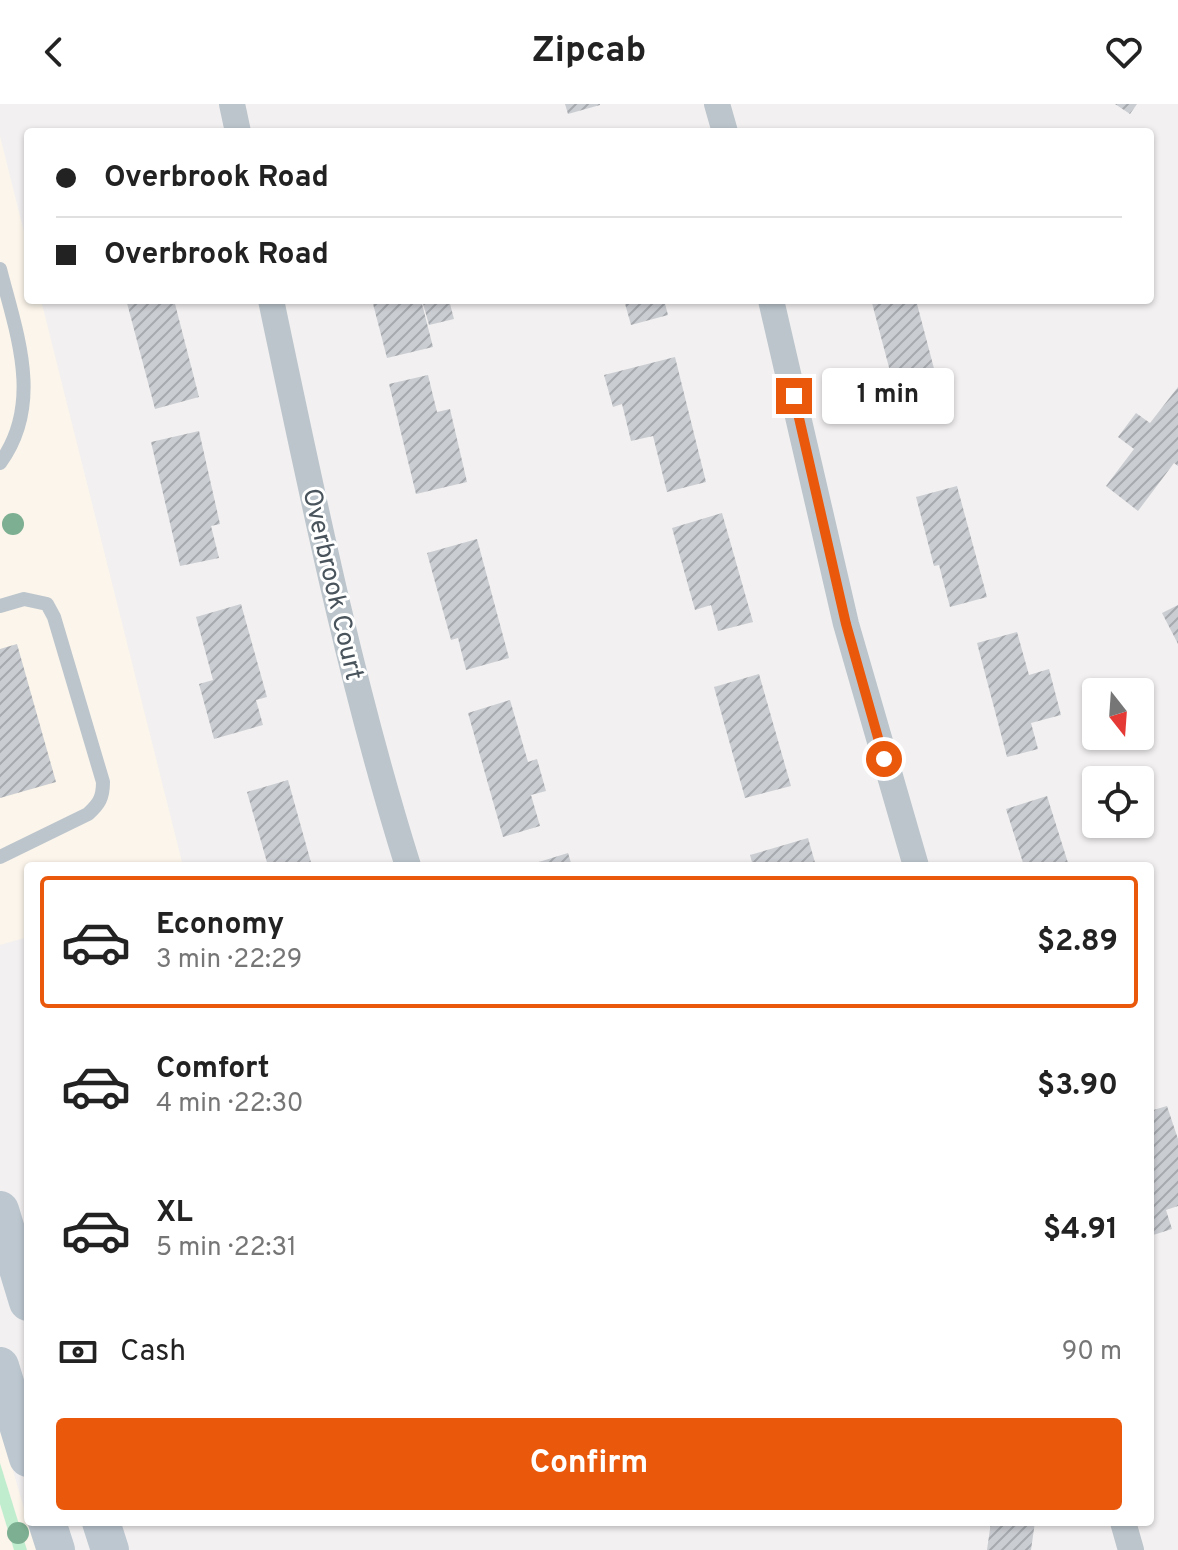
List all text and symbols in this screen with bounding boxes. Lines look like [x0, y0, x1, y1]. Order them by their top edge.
text: Zipcab [532, 29, 646, 75]
icon: back [32, 30, 76, 74]
icon: heart [1102, 30, 1146, 74]
text: Overbrook Road [104, 160, 329, 197]
text: Overbrook Road [104, 237, 329, 274]
callout: 1 min [822, 368, 954, 424]
route end [776, 378, 812, 414]
text: 1 min [857, 379, 919, 412]
street label: Overbrook Court [293, 485, 370, 684]
north arrow [1082, 678, 1154, 750]
map controls [1082, 678, 1154, 838]
route start [866, 741, 902, 777]
button: locate [1082, 766, 1154, 838]
icon: car [60, 906, 132, 978]
text: Economy [156, 907, 284, 944]
text: $2.89 [1037, 924, 1118, 961]
text: 3 min · 22:29 [156, 944, 302, 977]
icon: car [60, 1050, 132, 1122]
text: Comfort [156, 1051, 269, 1088]
text: $3.90 [1037, 1068, 1118, 1105]
text: 4 min · 22:30 [156, 1088, 304, 1121]
icon: car [60, 1194, 132, 1266]
text: XL [156, 1195, 193, 1232]
text: $4.91 [1043, 1212, 1118, 1249]
text: 5 min · 22:31 [156, 1232, 297, 1265]
icon: cash [56, 1330, 100, 1374]
text: Cash [120, 1334, 186, 1371]
text: 90 m [1062, 1336, 1122, 1369]
button: Confirm [56, 1418, 1122, 1510]

